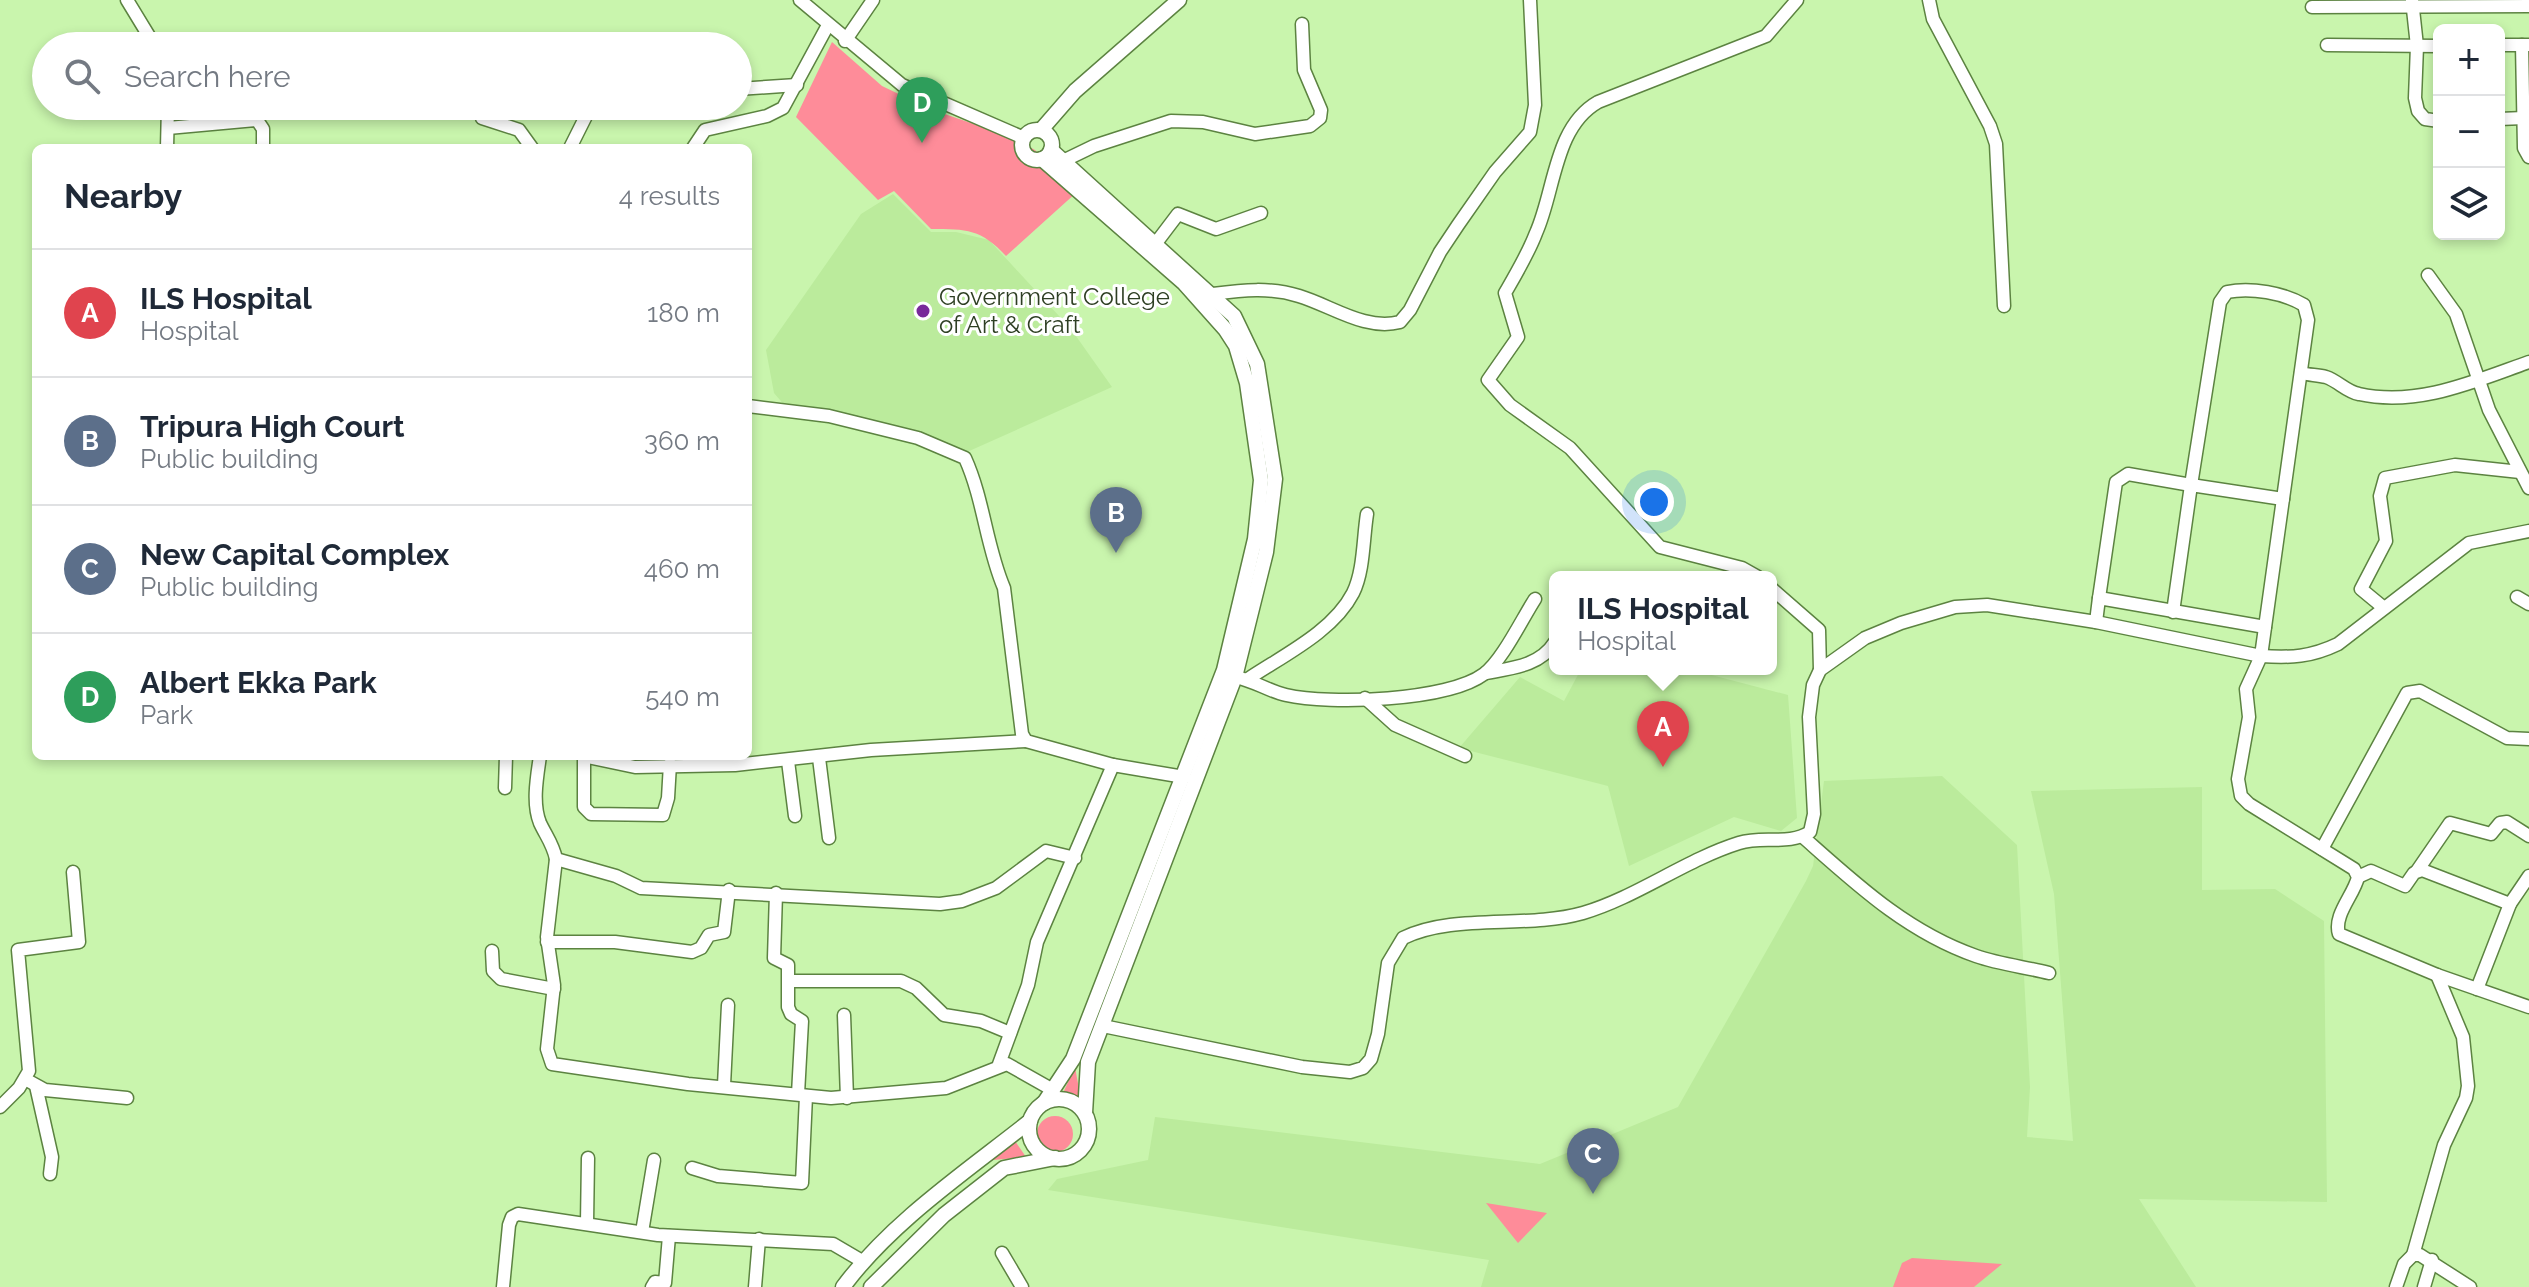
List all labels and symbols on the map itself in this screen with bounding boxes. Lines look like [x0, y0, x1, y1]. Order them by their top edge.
pin: D [896, 77, 948, 143]
place label: Government College of Art & Craft [939, 282, 1170, 339]
marker: Government College of Art & Craft [914, 302, 932, 320]
your location [1634, 482, 1674, 522]
pin: B [1090, 487, 1142, 553]
pin: A [1637, 701, 1689, 767]
pin: C [1567, 1128, 1619, 1194]

